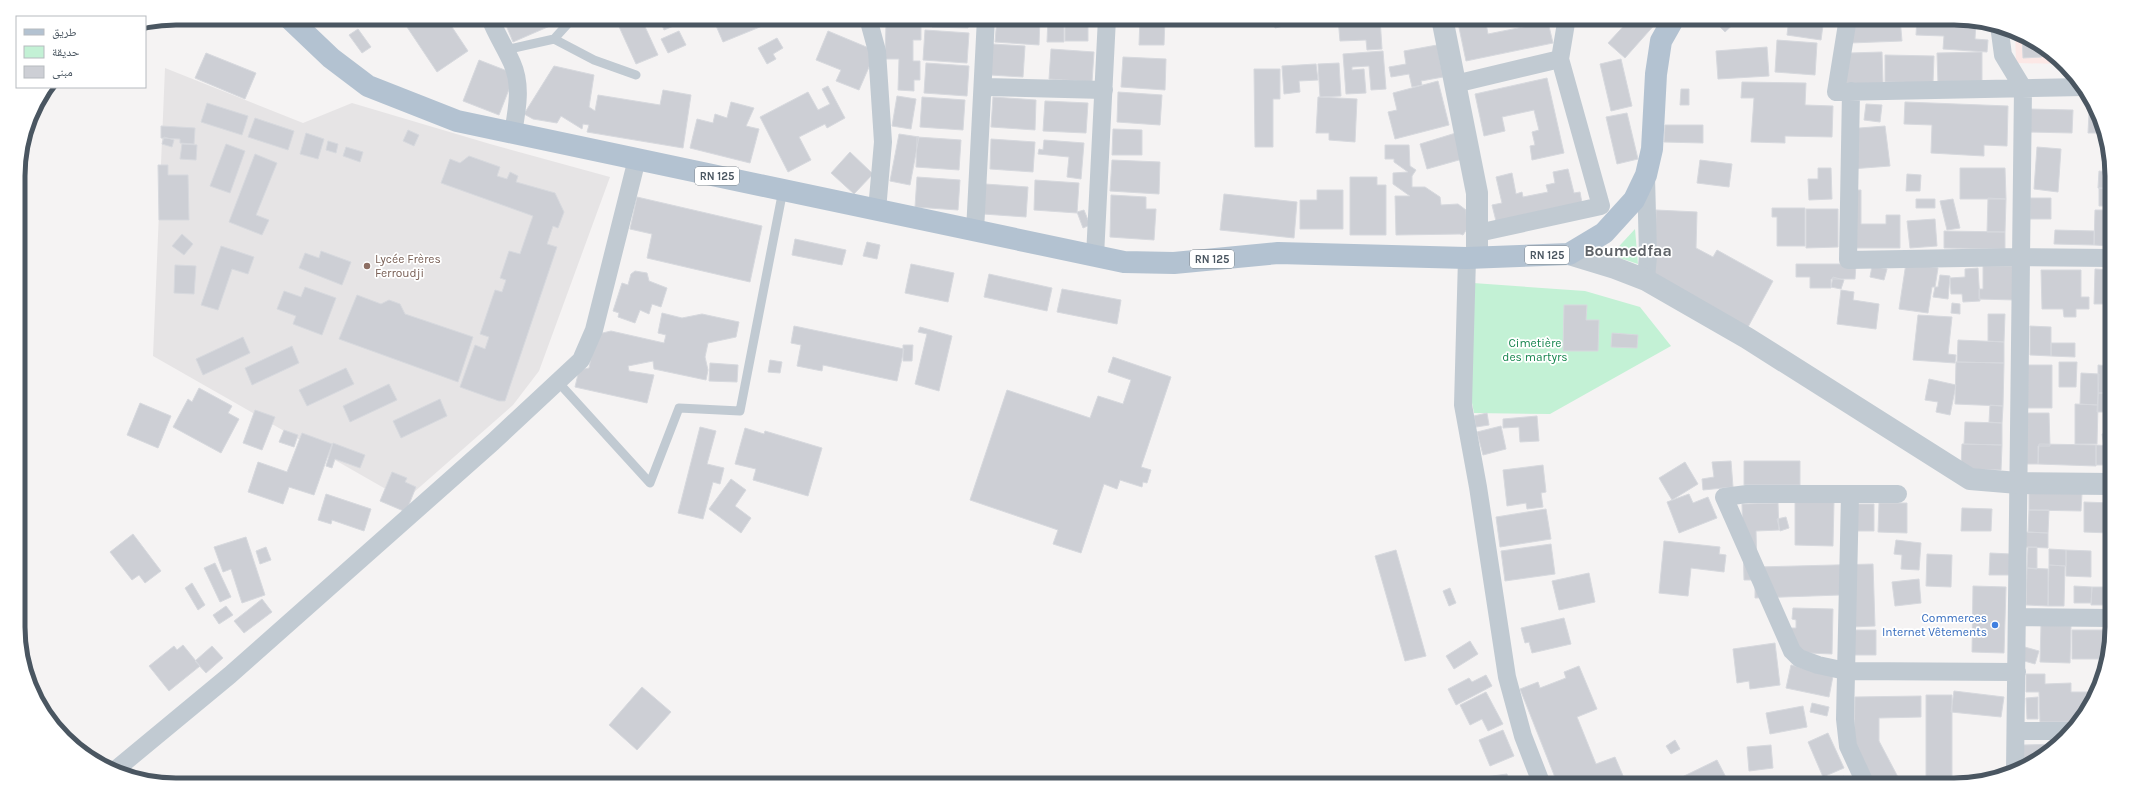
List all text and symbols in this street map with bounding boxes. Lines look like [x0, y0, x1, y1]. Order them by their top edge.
legend [16, 16, 146, 88]
text: طريق [52, 25, 77, 39]
text: حديقة [52, 45, 80, 59]
text: مبنى [52, 65, 73, 79]
road number: RN 125 [695, 167, 739, 185]
district label: Boumedfaa [1584, 241, 1672, 260]
road number: RN 125 [1525, 246, 1569, 264]
road number: RN 125 [1190, 250, 1234, 268]
place label: Lycée Frères Ferroudji [375, 252, 441, 280]
marker: Lycée Frères Ferroudji [362, 261, 372, 271]
park label: Cimetière des martyrs [1502, 336, 1568, 364]
place label: Commerces Internet Vêtements [1882, 611, 1987, 639]
marker: Commerces Internet Vêtements [1990, 620, 2000, 630]

